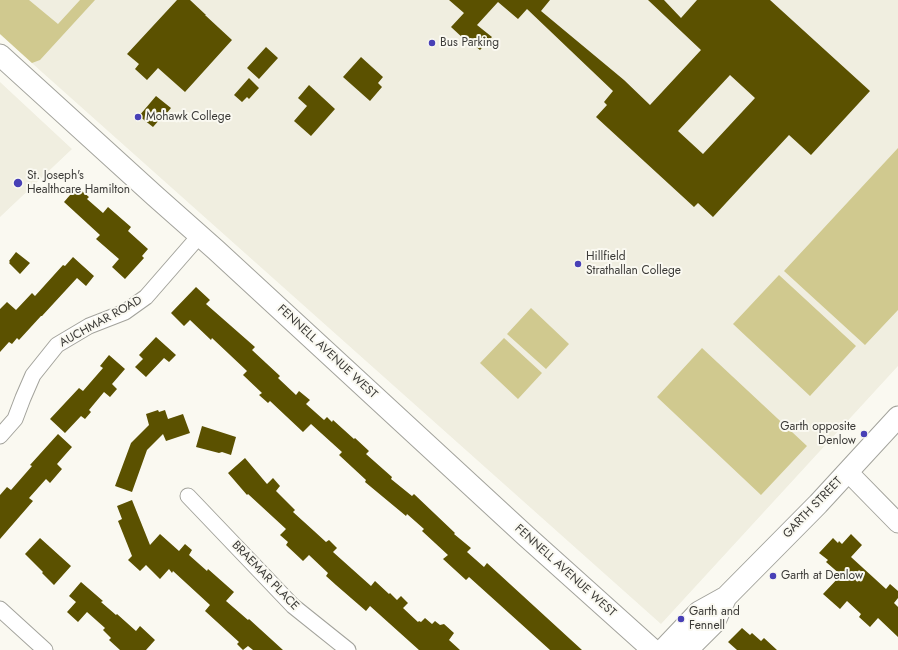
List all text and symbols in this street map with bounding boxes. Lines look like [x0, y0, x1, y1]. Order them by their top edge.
place label: Bus Parking [440, 36, 499, 50]
marker: Bus Parking [427, 38, 437, 48]
place label: Mohawk College [146, 110, 231, 124]
marker: Mohawk College [133, 112, 143, 122]
place label: St. Joseph's Healthcare Hamilton [27, 169, 130, 197]
marker: St. Joseph's Healthcare Hamilton [12, 177, 24, 189]
place label: Hillfield Strathallan College [586, 250, 681, 278]
marker: Hillfield Strathallan College [573, 259, 583, 269]
street label: AUCHMAR ROAD [57, 293, 145, 351]
street label: FENNELL AVENUE WEST [274, 302, 380, 402]
place label: Garth opposite Denlow [780, 420, 856, 448]
marker: Garth opposite Denlow [859, 429, 869, 439]
street label: GARTH STREET [780, 475, 846, 541]
street label: FENNELL AVENUE WEST [511, 522, 619, 620]
street label: BRAEMAR PLACE [228, 538, 302, 614]
place label: Garth at Denlow [781, 569, 863, 583]
marker: Garth at Denlow [768, 571, 778, 581]
place label: Garth and Fennell [689, 605, 740, 633]
marker: Garth and Fennell [676, 614, 686, 624]

